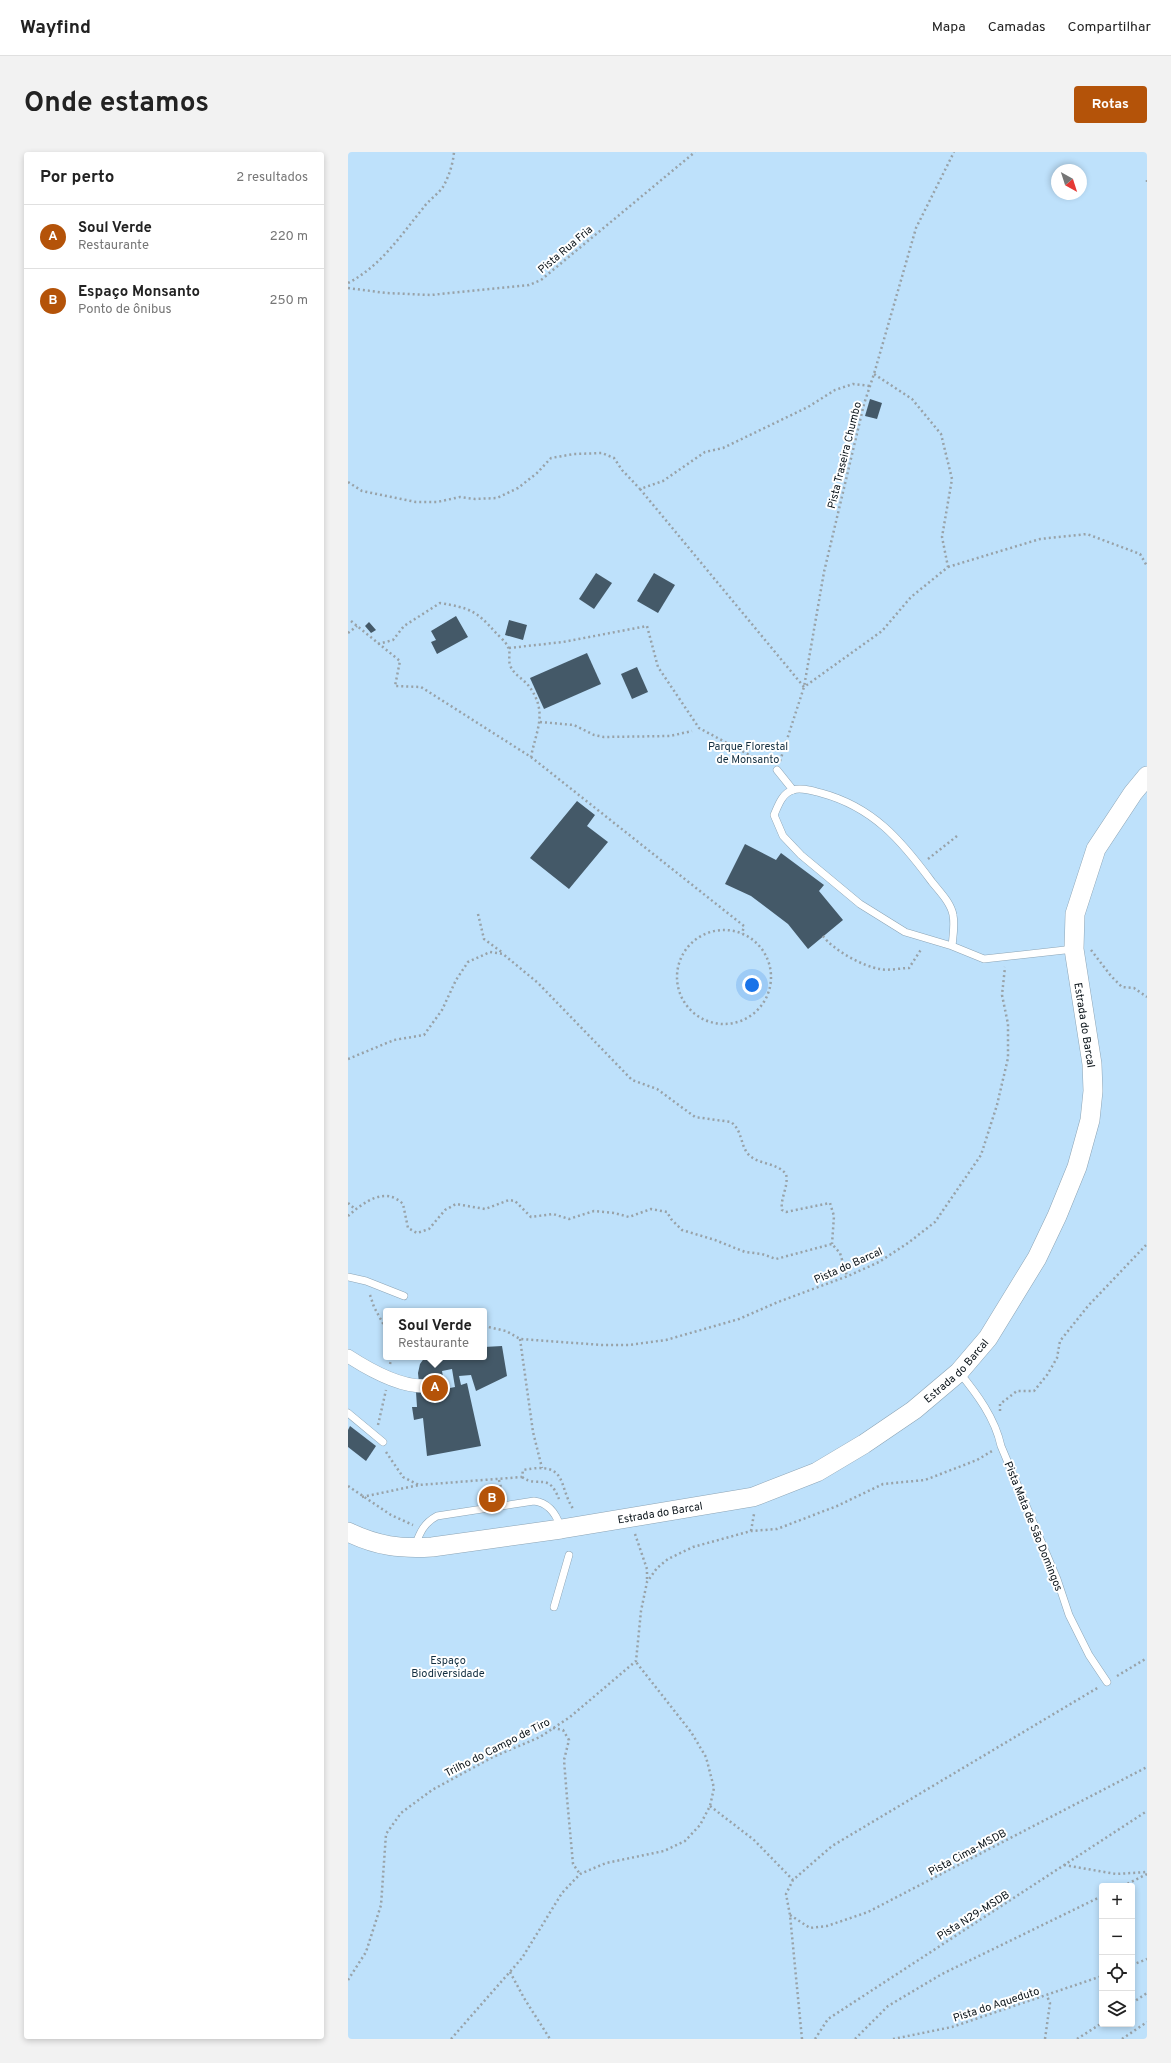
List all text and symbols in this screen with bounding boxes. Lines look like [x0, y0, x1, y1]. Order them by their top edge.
text: Wayfind [20, 16, 91, 40]
text: Mapa [932, 19, 966, 36]
text: Camadas [988, 19, 1046, 36]
text: Compartilhar [1068, 19, 1151, 36]
text: Onde estamos [24, 86, 209, 122]
button: Rotas [1074, 86, 1147, 123]
north arrow [1051, 164, 1087, 200]
text: Por perto [40, 167, 114, 189]
text: 2 resultados [236, 170, 308, 186]
text: Soul Verde [78, 219, 152, 238]
street label: Pista Rua Fria [535, 223, 596, 277]
text: A [48, 229, 58, 245]
text: 220 m [270, 229, 308, 245]
text: Restaurante [78, 238, 149, 254]
text: Espaço Monsanto [78, 283, 200, 302]
text: B [49, 293, 57, 309]
text: 250 m [270, 293, 308, 309]
text: Ponto de ônibus [78, 302, 172, 318]
street label: Pista Traseira Chumbo [825, 400, 865, 510]
park label: Parque Florestal de Monsanto [708, 740, 788, 767]
your location [742, 975, 762, 995]
street label: Estrada do Barcal [1070, 982, 1098, 1069]
street label: Pista do Barcal [812, 1245, 885, 1287]
popup [383, 1308, 487, 1360]
text: Soul Verde [398, 1317, 472, 1336]
text: Restaurante [398, 1336, 469, 1352]
street label: Estrada do Barcal [921, 1336, 992, 1407]
pin: A [422, 1373, 448, 1403]
street label: Pista Mata de São Domingos [1001, 1459, 1066, 1593]
pin: B [479, 1484, 505, 1514]
street label: Estrada do Barcal [617, 1500, 704, 1527]
park label: Espaço Biodiversidade [411, 1654, 485, 1681]
street label: Trilho do Campo de Tiro [442, 1715, 553, 1781]
street label: Pista Cima-MSDB [926, 1826, 1009, 1879]
map controls [1099, 1883, 1135, 2027]
button: + [1099, 1883, 1135, 1919]
street label: Pista N29-MSDB [935, 1888, 1012, 1944]
button: − [1099, 1919, 1135, 1955]
button: locate [1099, 1955, 1135, 1991]
street label: Pista do Aqueduto [951, 1984, 1041, 2026]
button: layers [1099, 1991, 1135, 2027]

